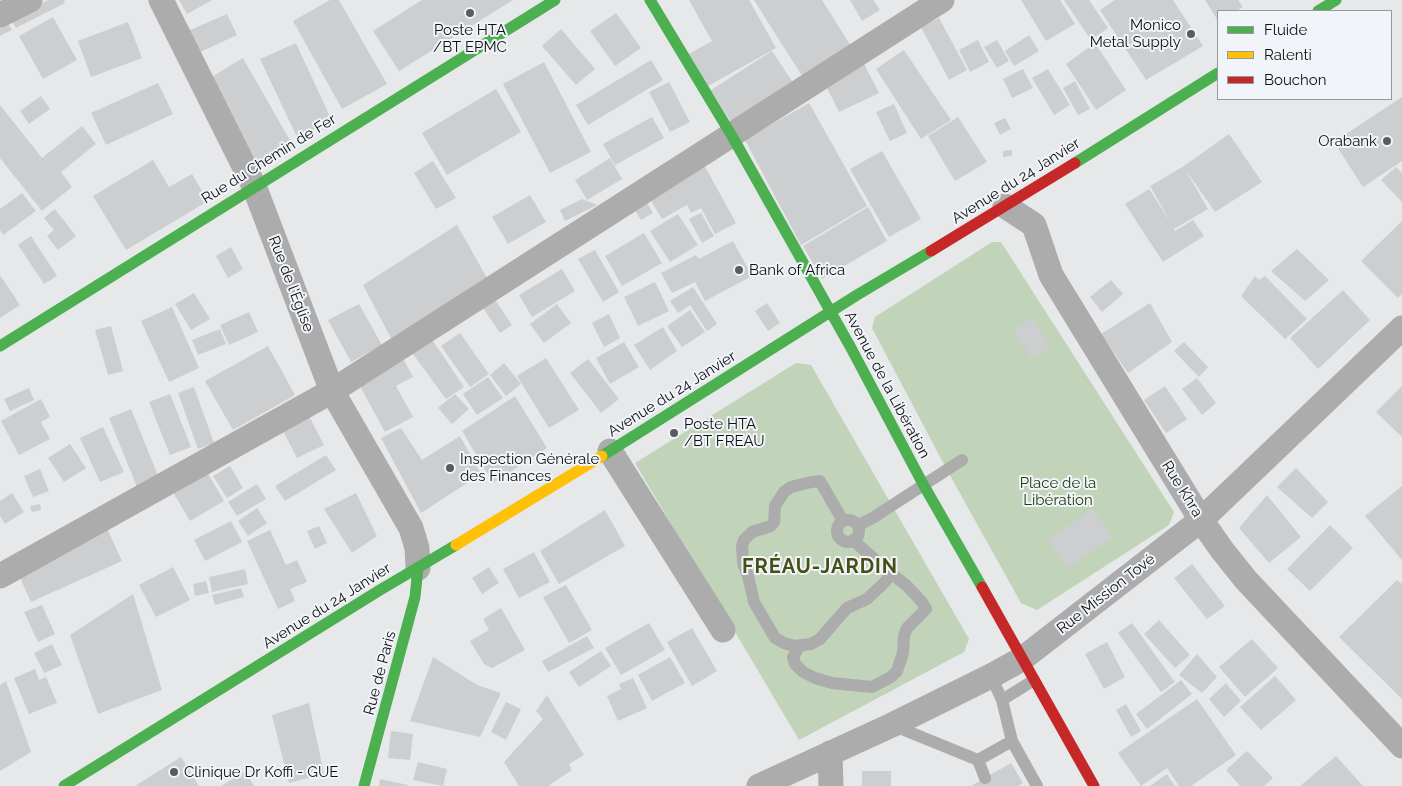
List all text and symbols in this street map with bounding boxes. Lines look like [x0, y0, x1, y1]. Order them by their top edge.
marker: Poste HTA /BT EPMC [464, 7, 476, 19]
legend [1217, 10, 1392, 100]
place label: Monico Metal Supply [1090, 16, 1181, 51]
place label: Poste HTA /BT EPMC [433, 21, 507, 56]
text: Fluide [1264, 21, 1307, 39]
marker: Monico Metal Supply [1185, 28, 1197, 40]
text: Ralenti [1264, 46, 1312, 64]
text: Bouchon [1264, 71, 1326, 89]
street label: Rue du Chemin de Fer [198, 110, 340, 208]
place label: Orabank [1318, 132, 1377, 150]
street label: Avenue du 24 Janvier [949, 134, 1083, 228]
marker: Orabank [1381, 135, 1393, 147]
street label: Rue de l'Église [264, 233, 318, 335]
place label: Bank of Africa [749, 261, 845, 279]
marker: Bank of Africa [733, 264, 745, 276]
street label: Avenue de la Libération [841, 308, 933, 462]
street label: Avenue du 24 Janvier [605, 347, 739, 441]
place label: Poste HTA /BT FREAU [684, 415, 765, 450]
marker: Poste HTA /BT FREAU [668, 427, 680, 439]
place label: Inspection Générale des Finances [460, 450, 599, 485]
street label: Rue Khra [1158, 458, 1206, 520]
marker: Inspection Générale des Finances [444, 462, 456, 474]
park label: Place de la Libération [1020, 474, 1096, 509]
street label: Rue Mission Tové [1053, 550, 1159, 638]
district label: FRÉAU-JARDIN [740, 555, 900, 579]
street label: Avenue du 24 Janvier [260, 559, 394, 653]
street label: Rue de Paris [360, 629, 400, 717]
place label: Clinique Dr Koffi - GUE [184, 763, 338, 781]
marker: Clinique Dr Koffi - GUE [168, 766, 180, 778]

